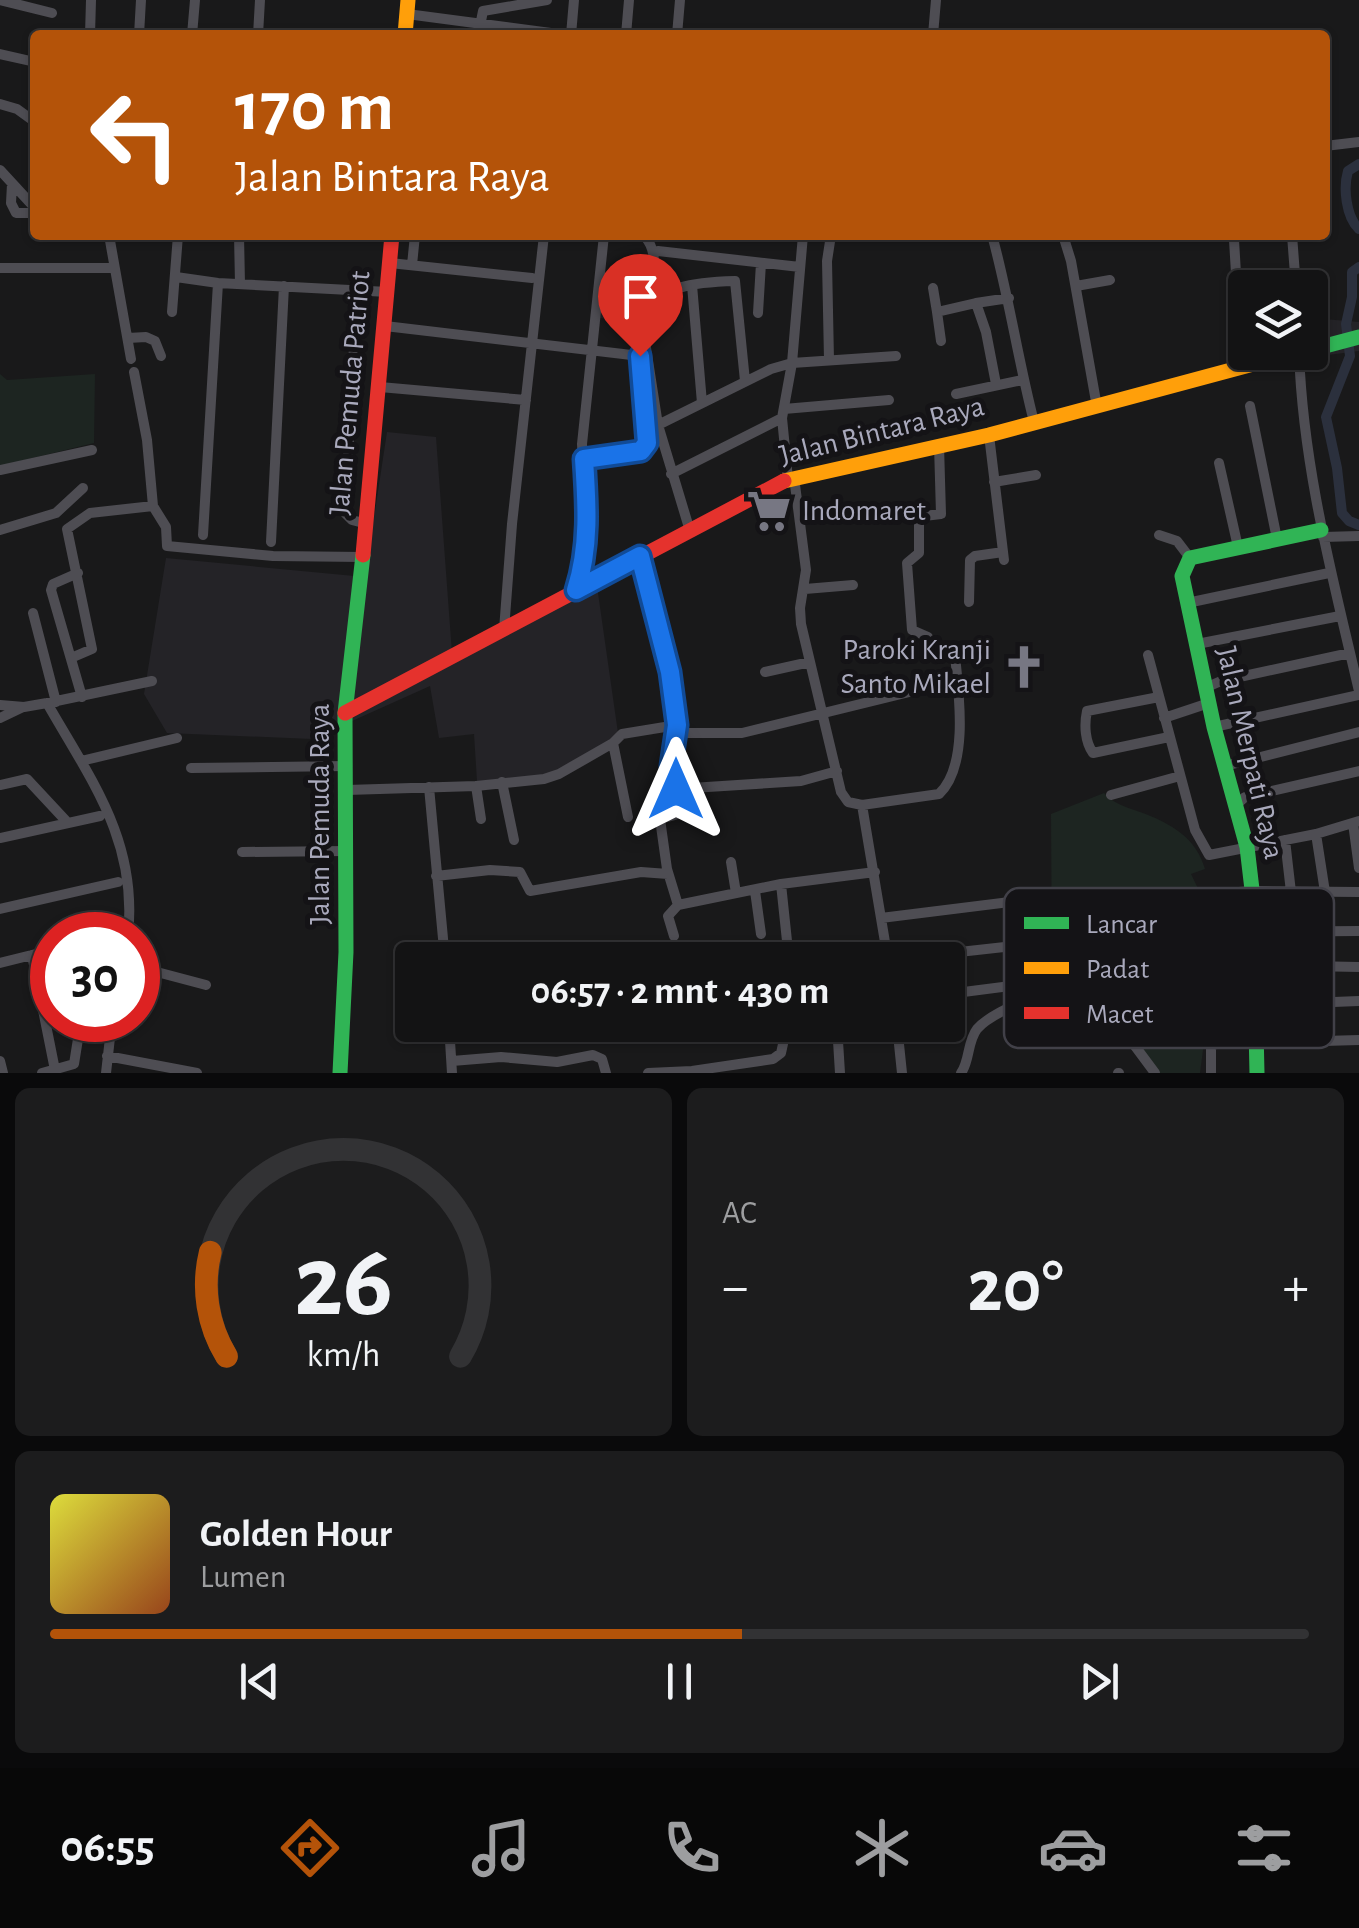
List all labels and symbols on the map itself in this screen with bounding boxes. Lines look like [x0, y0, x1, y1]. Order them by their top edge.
pin [598, 254, 683, 357]
street label: Jalan Pemuda Patriot [324, 269, 376, 516]
street label: Jalan Bintara Raya [777, 391, 987, 471]
supermarket icon: Indomaret [745, 487, 793, 535]
place label: Indomaret [802, 496, 926, 526]
place label: Paroki Kranji Santo Mikael [840, 635, 991, 699]
church icon: Paroki Kranji Santo Mikael [1000, 643, 1048, 691]
street label: Jalan Merpati Raya [1211, 644, 1289, 862]
street label: Jalan Pemuda Raya [305, 703, 335, 925]
position arrow [624, 737, 728, 841]
legend [1004, 888, 1334, 1048]
text: Lancar [1086, 911, 1157, 939]
speed limit sign: 30 [30, 912, 160, 1042]
text: Padat [1086, 956, 1149, 984]
text: Macet [1086, 1001, 1153, 1029]

